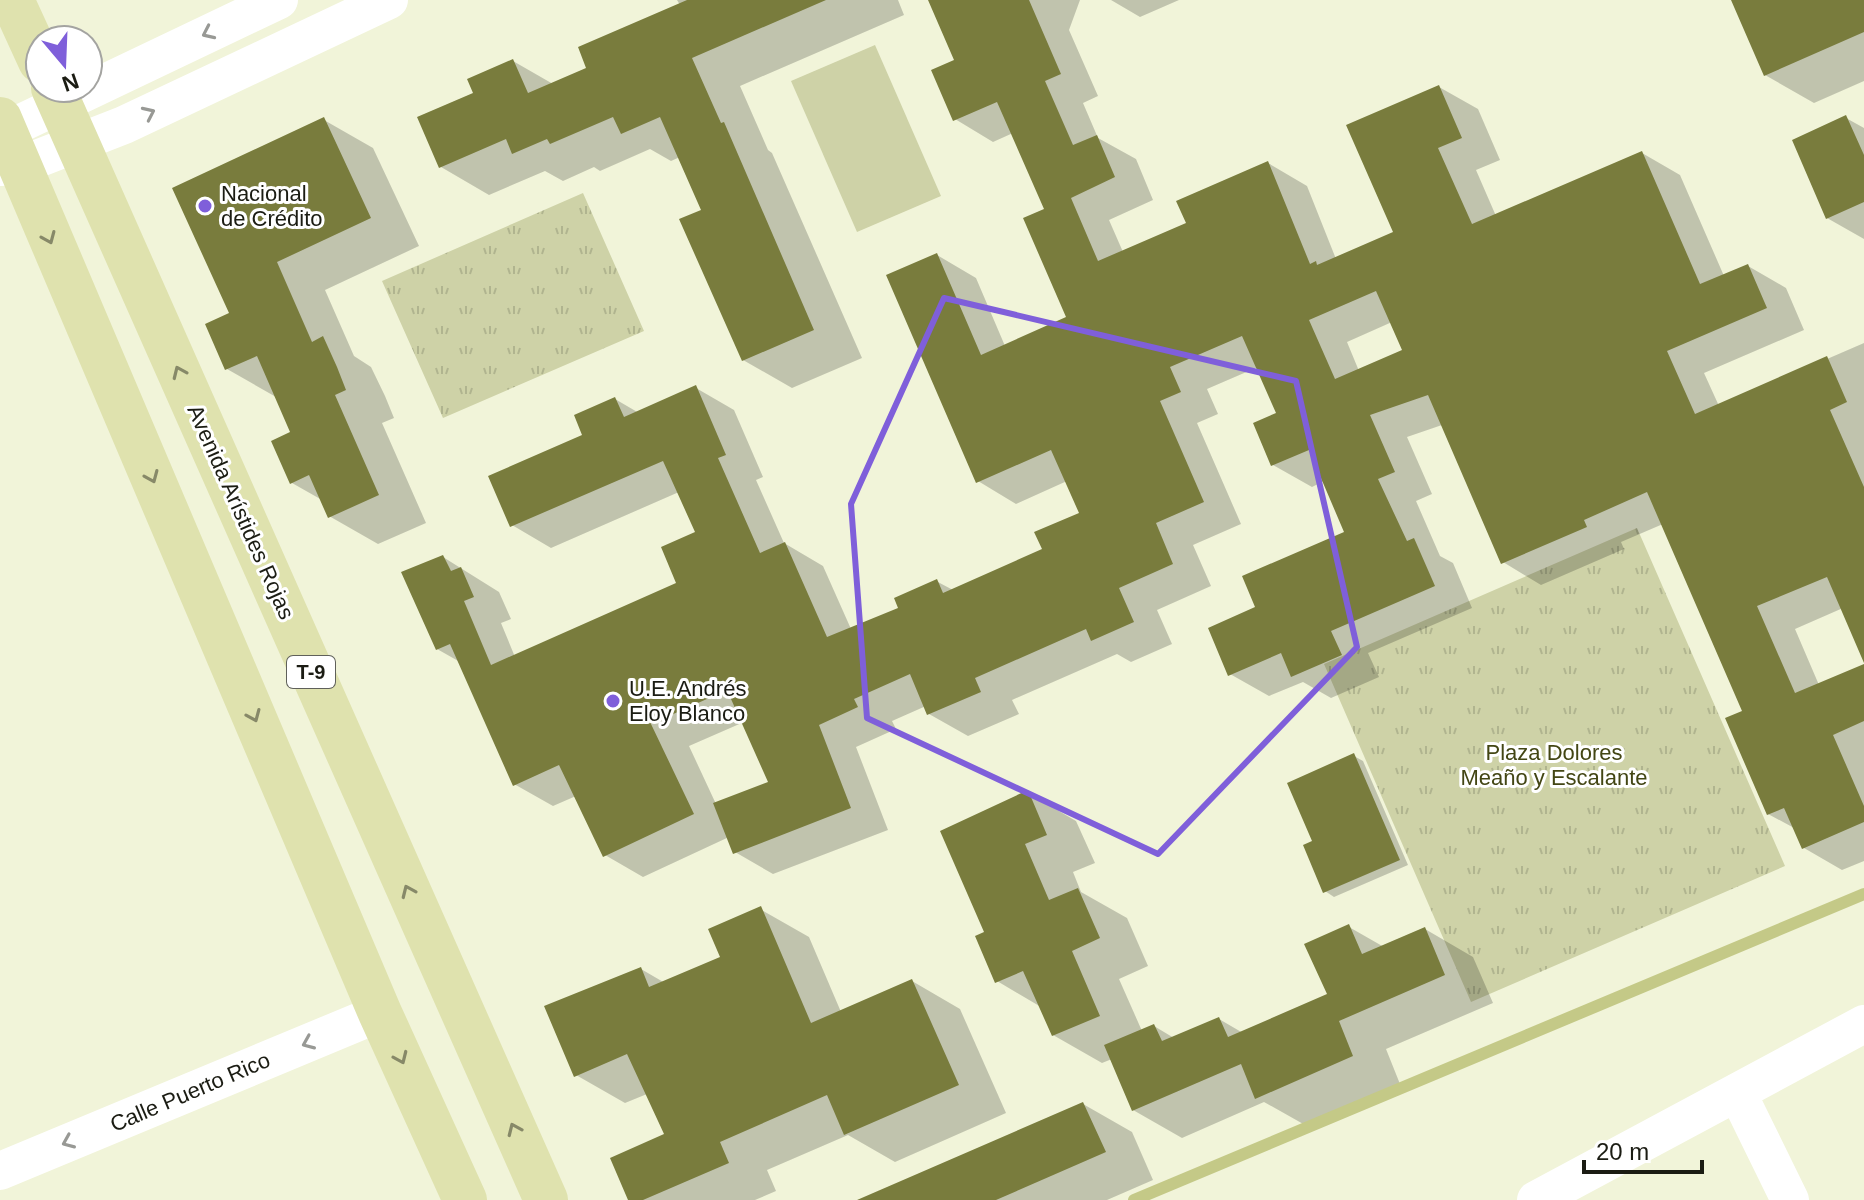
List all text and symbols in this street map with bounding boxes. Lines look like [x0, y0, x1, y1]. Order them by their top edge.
one-way arrow [202, 23, 216, 39]
north arrow [24, 24, 104, 104]
text: N [59, 68, 82, 97]
one-way arrow [141, 107, 155, 123]
place label: Nacional de Crédito [221, 181, 323, 231]
marker: Nacional de Crédito [196, 197, 214, 215]
one-way arrow [40, 230, 56, 244]
one-way arrow [172, 365, 188, 380]
street label: Avenida Arístides Rojas [182, 401, 300, 623]
one-way arrow [142, 469, 158, 483]
road number: T-9 [287, 656, 335, 688]
place label: U.E. Andrés Eloy Blanco [629, 676, 746, 726]
marker: U.E. Andrés Eloy Blanco [604, 692, 622, 710]
one-way arrow [244, 708, 260, 722]
park label: Plaza Dolores Meaño y Escalante [1460, 740, 1648, 790]
one-way arrow [402, 885, 418, 899]
one-way arrow [302, 1033, 316, 1049]
street label: Calle Puerto Rico [106, 1047, 274, 1137]
one-way arrow [391, 1050, 407, 1064]
one-way arrow [508, 1122, 524, 1137]
scale bar [1584, 1124, 1702, 1174]
one-way arrow [62, 1133, 76, 1149]
text: 20 m [1596, 1138, 1649, 1165]

